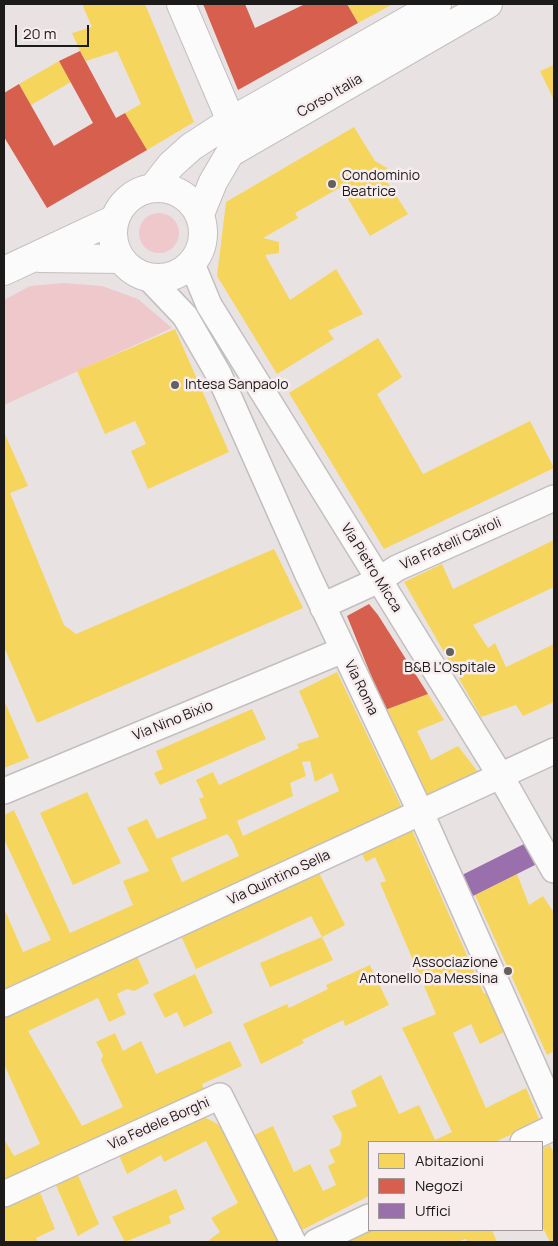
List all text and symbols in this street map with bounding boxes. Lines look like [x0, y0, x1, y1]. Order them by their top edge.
scale bar [18, 15, 91, 47]
text: 20 m [23, 23, 56, 44]
street label: Corso Italia [294, 71, 366, 121]
place label: Condominio Beatrice [342, 168, 420, 200]
marker: Condominio Beatrice [326, 178, 338, 190]
place label: Intesa Sanpaolo [185, 377, 289, 393]
marker: Intesa Sanpaolo [169, 379, 181, 391]
street label: Via Fratelli Cairoli [398, 514, 504, 574]
street label: Via Pietro Micca [337, 520, 405, 616]
marker: B&B L'Ospitale [444, 646, 456, 658]
street label: Via Roma [341, 658, 381, 718]
place label: B&B L'Ospitale [404, 660, 496, 676]
street label: Via Nino Bixio [130, 697, 216, 745]
street label: Via Quintino Sella [225, 847, 333, 909]
place label: Associazione Antonello Da Messina [359, 955, 498, 988]
marker: Associazione Antonello Da Messina [502, 965, 514, 977]
street label: Via Fedele Borghi [106, 1094, 212, 1154]
legend [368, 1141, 543, 1231]
text: Abitazioni [415, 1150, 484, 1171]
text: Negozi [415, 1175, 463, 1196]
text: Uffici [415, 1200, 451, 1221]

